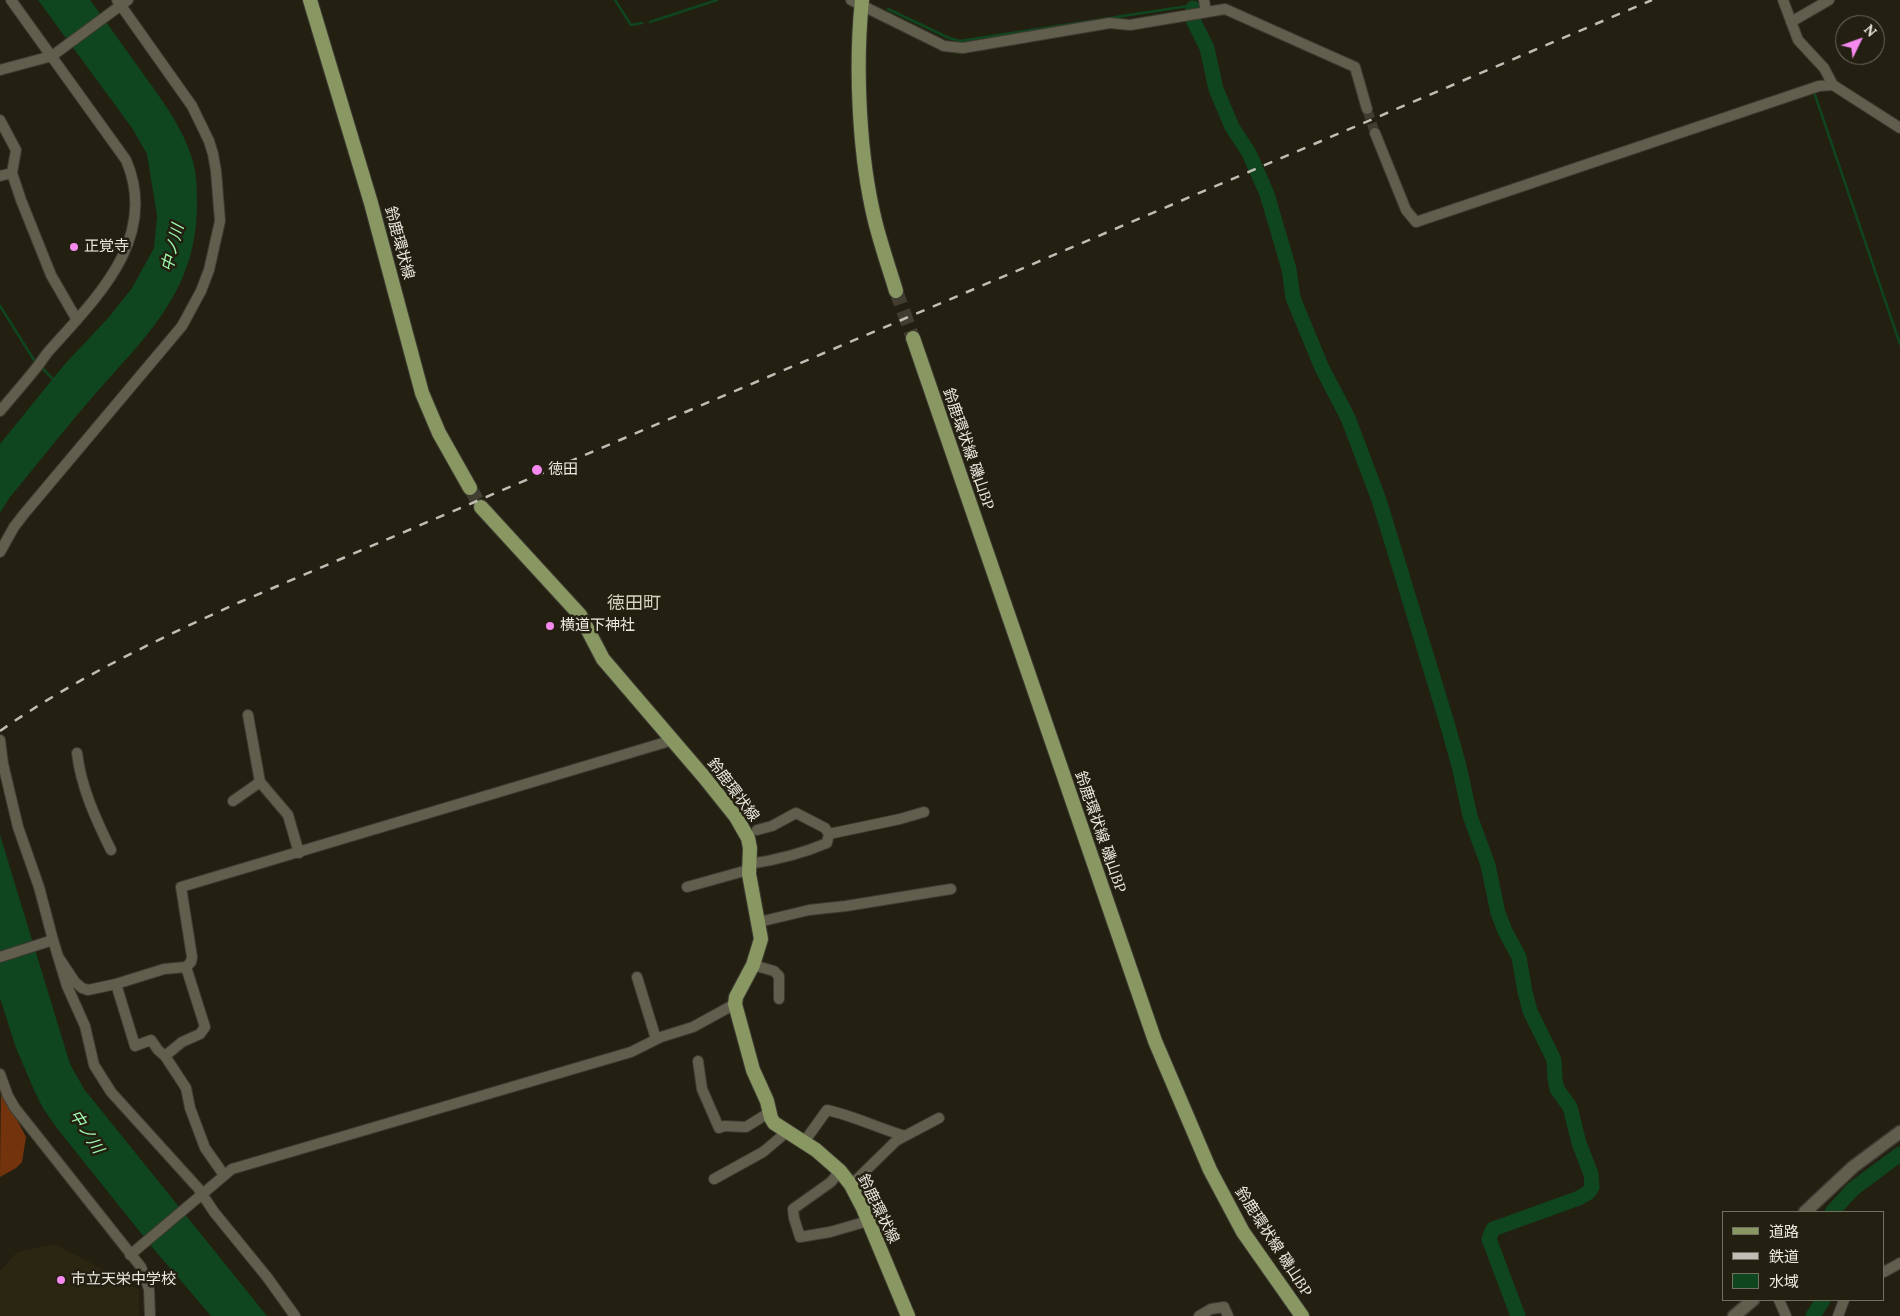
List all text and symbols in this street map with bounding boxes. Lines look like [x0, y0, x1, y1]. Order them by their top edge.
north arrow [1835, 15, 1885, 65]
text: N [1860, 21, 1881, 41]
street label: 鈴鹿環状線 [381, 204, 417, 282]
water label: 中ノ川 [158, 222, 188, 274]
place label: 正覚寺 [84, 238, 129, 256]
marker: 正覚寺 [68, 241, 80, 253]
street label: 鈴鹿環状線 磯山BP [939, 386, 997, 512]
place label: 徳田 [548, 461, 578, 479]
marker: 徳田 [530, 463, 544, 477]
district label: 徳田町 [607, 593, 661, 615]
place label: 横道下神社 [560, 617, 635, 635]
marker: 横道下神社 [544, 620, 556, 632]
street label: 鈴鹿環状線 [703, 755, 763, 825]
street label: 鈴鹿環状線 磯山BP [1071, 769, 1129, 895]
water label: 中ノ川 [65, 1107, 107, 1157]
street label: 鈴鹿環状線 [853, 1171, 903, 1247]
street label: 鈴鹿環状線 磯山BP [1231, 1184, 1315, 1300]
legend [1722, 1211, 1885, 1301]
text: 道路 [1769, 1222, 1799, 1241]
text: 鉄道 [1769, 1247, 1799, 1266]
place label: 市立天栄中学校 [71, 1271, 176, 1289]
text: 水域 [1769, 1272, 1799, 1291]
marker: 市立天栄中学校 [55, 1274, 67, 1286]

